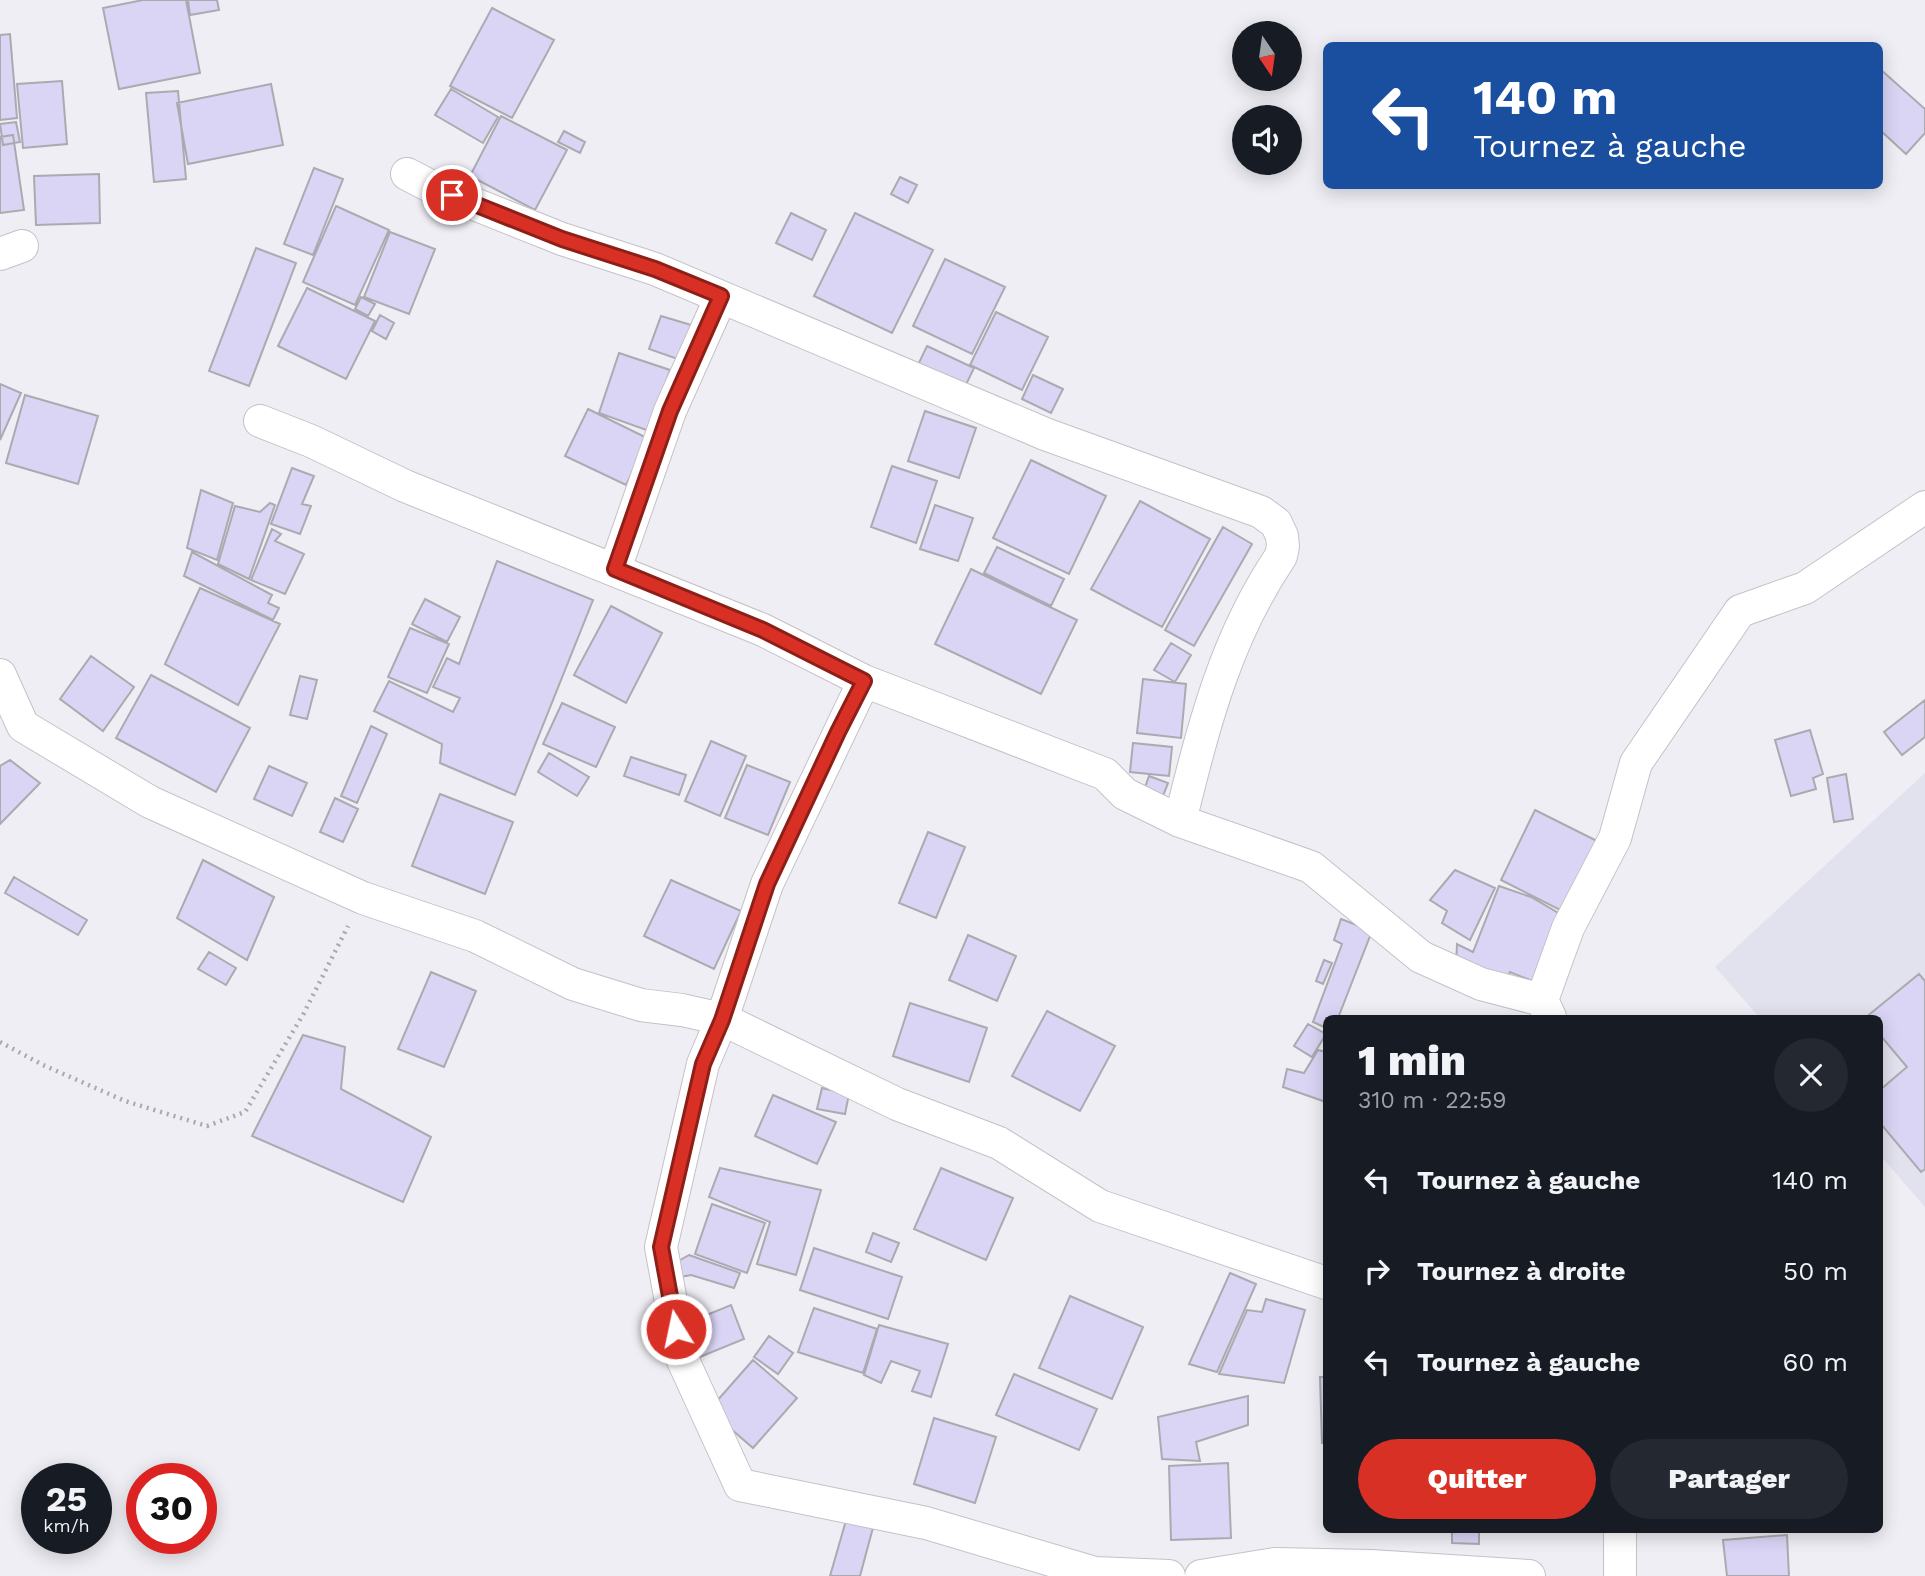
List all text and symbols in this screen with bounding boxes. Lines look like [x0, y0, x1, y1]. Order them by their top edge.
north arrow [1232, 21, 1302, 91]
map controls [1232, 21, 1302, 175]
text: 140 m [1473, 68, 1617, 126]
icon: left [1358, 70, 1449, 161]
button: sound [1232, 105, 1302, 175]
text: Tournez à gauche [1473, 127, 1746, 165]
pin [422, 165, 482, 225]
icon: arrive [433, 176, 471, 214]
text: 1 min [1358, 1036, 1466, 1085]
button: close [1774, 1038, 1848, 1112]
text: 310 m · 22:59 [1358, 1087, 1507, 1114]
icon: left [1358, 1161, 1396, 1199]
text: Tournez à gauche [1417, 1165, 1640, 1195]
text: 140 m [1772, 1165, 1848, 1195]
icon: right [1358, 1252, 1396, 1290]
text: Tournez à droite [1417, 1256, 1626, 1286]
text: 50 m [1783, 1256, 1848, 1286]
position arrow [639, 1292, 713, 1366]
icon: left [1358, 1343, 1396, 1381]
text: Tournez à gauche [1417, 1347, 1640, 1377]
text: 60 m [1782, 1347, 1848, 1377]
button: Quitter [1358, 1439, 1596, 1519]
button: Partager [1610, 1439, 1848, 1519]
speed limit sign: 30 [126, 1463, 217, 1554]
text: 25 [46, 1478, 87, 1520]
text: km/h [43, 1515, 90, 1536]

